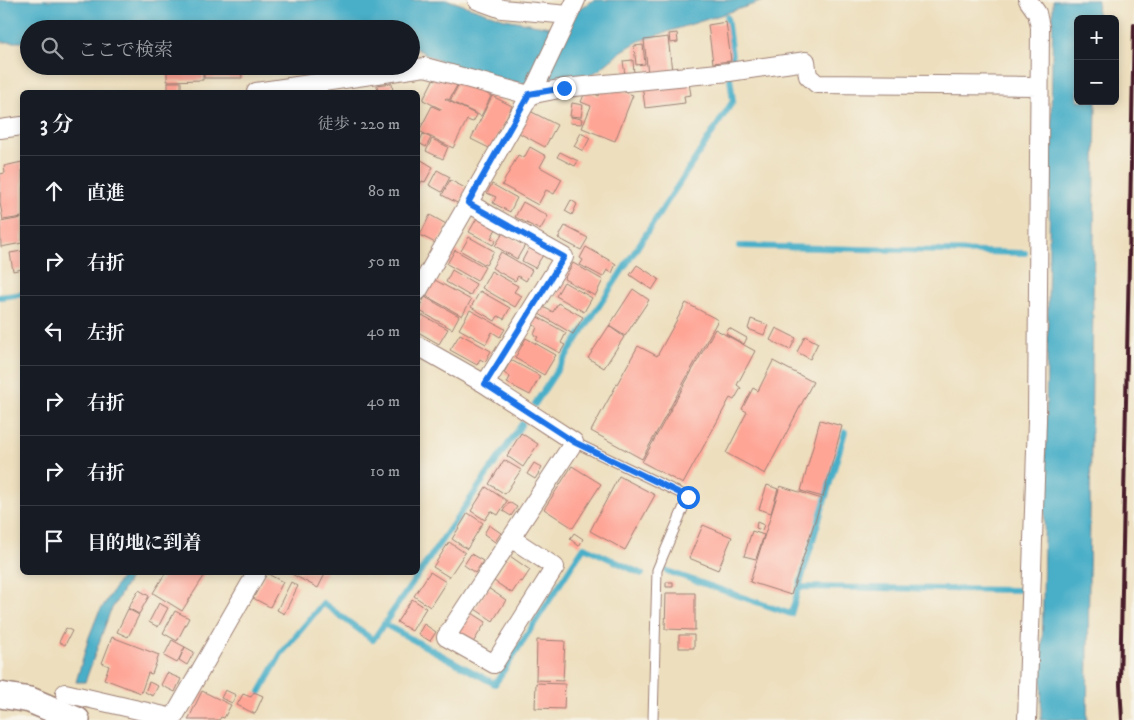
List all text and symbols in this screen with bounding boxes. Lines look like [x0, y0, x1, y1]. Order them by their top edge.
map controls [1074, 15, 1119, 105]
button: + [1074, 15, 1119, 60]
search box [20, 20, 420, 75]
icon: search [38, 34, 66, 62]
text: ここで検索 [78, 39, 173, 62]
button: − [1074, 60, 1119, 105]
route end [553, 77, 576, 100]
text: 3 分 [40, 112, 73, 138]
text: 徒歩 · 220 m [318, 114, 400, 134]
icon: ahead [40, 177, 68, 205]
text: 80 m [368, 181, 400, 201]
text: 直進 [87, 182, 125, 205]
icon: right [40, 247, 68, 275]
text: 50 m [368, 251, 400, 271]
text: 右折 [87, 252, 125, 275]
icon: left [40, 317, 68, 345]
text: 40 m [367, 321, 400, 341]
text: 左折 [87, 322, 125, 345]
icon: right [40, 387, 68, 415]
text: 40 m [367, 391, 400, 411]
text: 右折 [87, 392, 125, 415]
icon: right [40, 457, 68, 485]
text: 10 m [370, 461, 400, 481]
text: 右折 [87, 462, 125, 485]
route start [677, 486, 700, 509]
icon: arrive [40, 527, 68, 555]
text: 目的地に到着 [87, 532, 201, 555]

